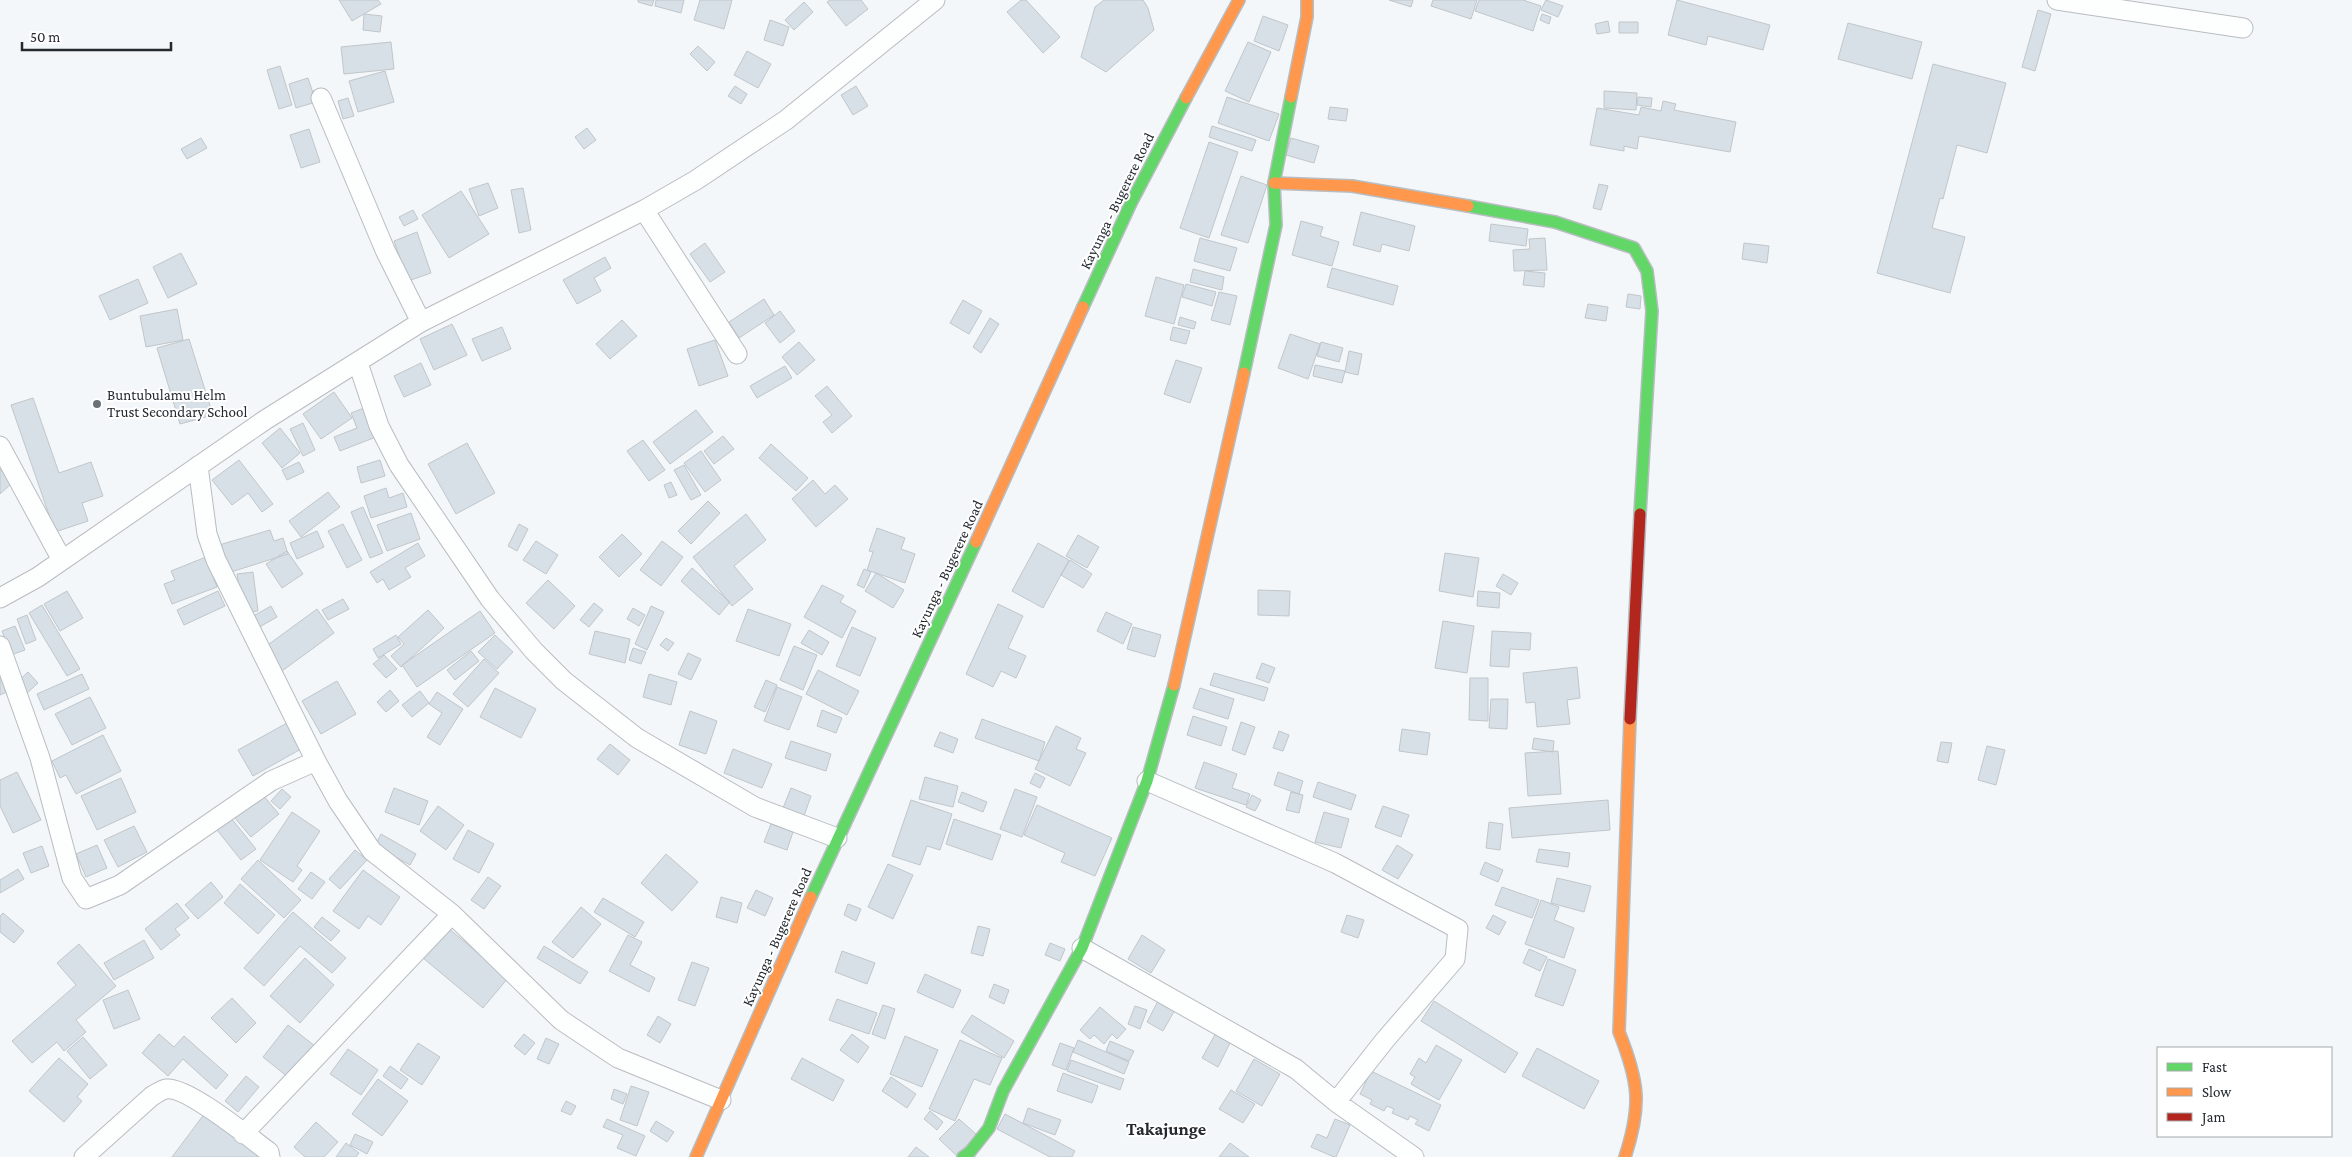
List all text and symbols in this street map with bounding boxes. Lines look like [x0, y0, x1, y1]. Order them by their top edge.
scale bar [22, 20, 171, 52]
text: 50 m [30, 29, 60, 45]
street label: Kayunga - Bugerere Road [1077, 130, 1158, 272]
place label: Buntubulamu Helm Trust Secondary School [107, 387, 247, 421]
marker: Buntubulamu Helm Trust Secondary School [91, 398, 103, 410]
street label: Kayunga - Bugerere Road [908, 498, 987, 641]
street label: Kayunga - Bugerere Road [739, 865, 816, 1009]
legend [2157, 1047, 2332, 1137]
text: Fast [2202, 1059, 2228, 1075]
text: Slow [2202, 1084, 2232, 1100]
text: Jam [2200, 1109, 2225, 1126]
district label: Takajunge [1126, 1119, 1206, 1140]

